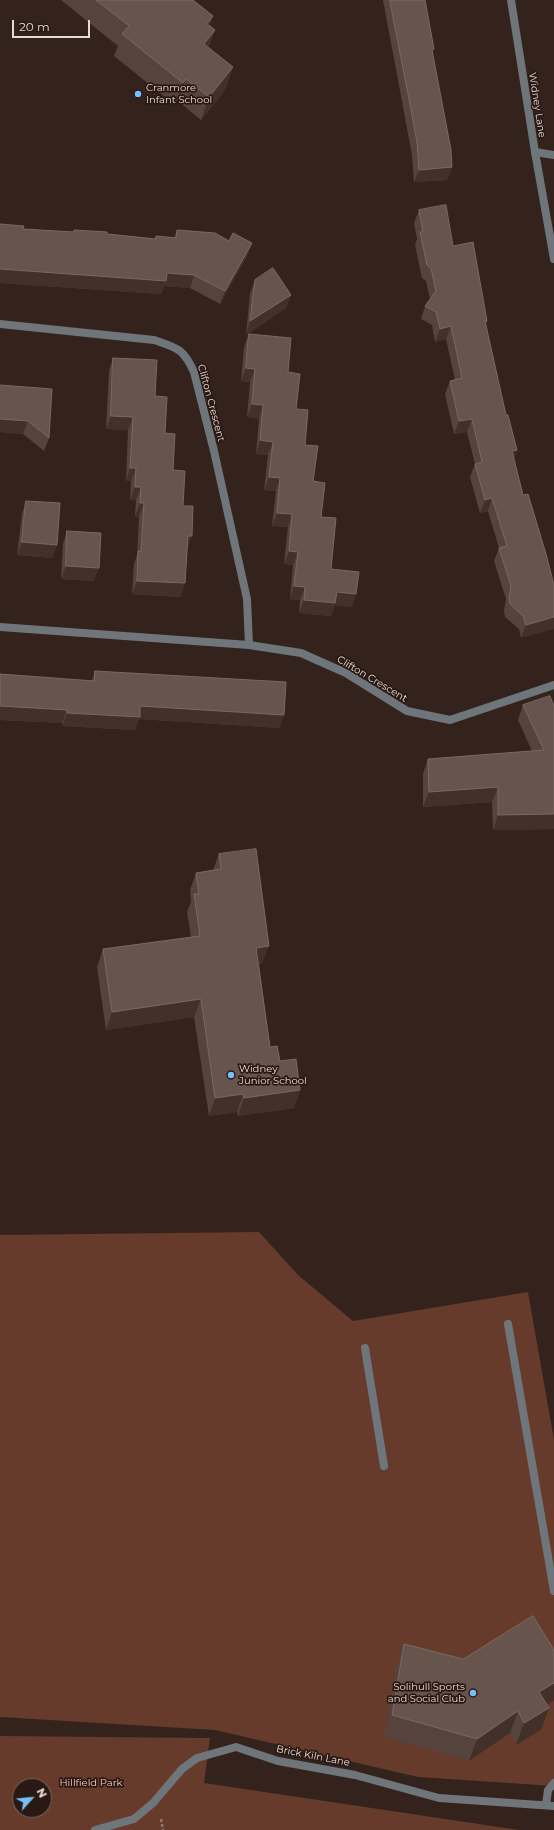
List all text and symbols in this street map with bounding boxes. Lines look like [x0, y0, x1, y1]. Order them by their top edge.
scale bar [14, 12, 92, 38]
text: 20 m [19, 19, 50, 34]
street label: Widney Lane [526, 72, 548, 138]
place label: Cranmore Infant School [146, 82, 212, 106]
marker: Cranmore Infant School [133, 89, 143, 99]
street label: Clifton Crescent [195, 363, 227, 443]
street label: Clifton Crescent [335, 653, 409, 705]
place label: Widney Junior School [239, 1063, 307, 1086]
marker: Widney Junior School [226, 1070, 236, 1080]
place label: Solihull Sports and Social Club [388, 1681, 465, 1704]
marker: Solihull Sports and Social Club [468, 1688, 478, 1698]
street label: Brick Kiln Lane [275, 1743, 351, 1769]
park label: Hillfield Park [59, 1777, 123, 1789]
north arrow [12, 1778, 52, 1818]
text: N [34, 1786, 50, 1800]

